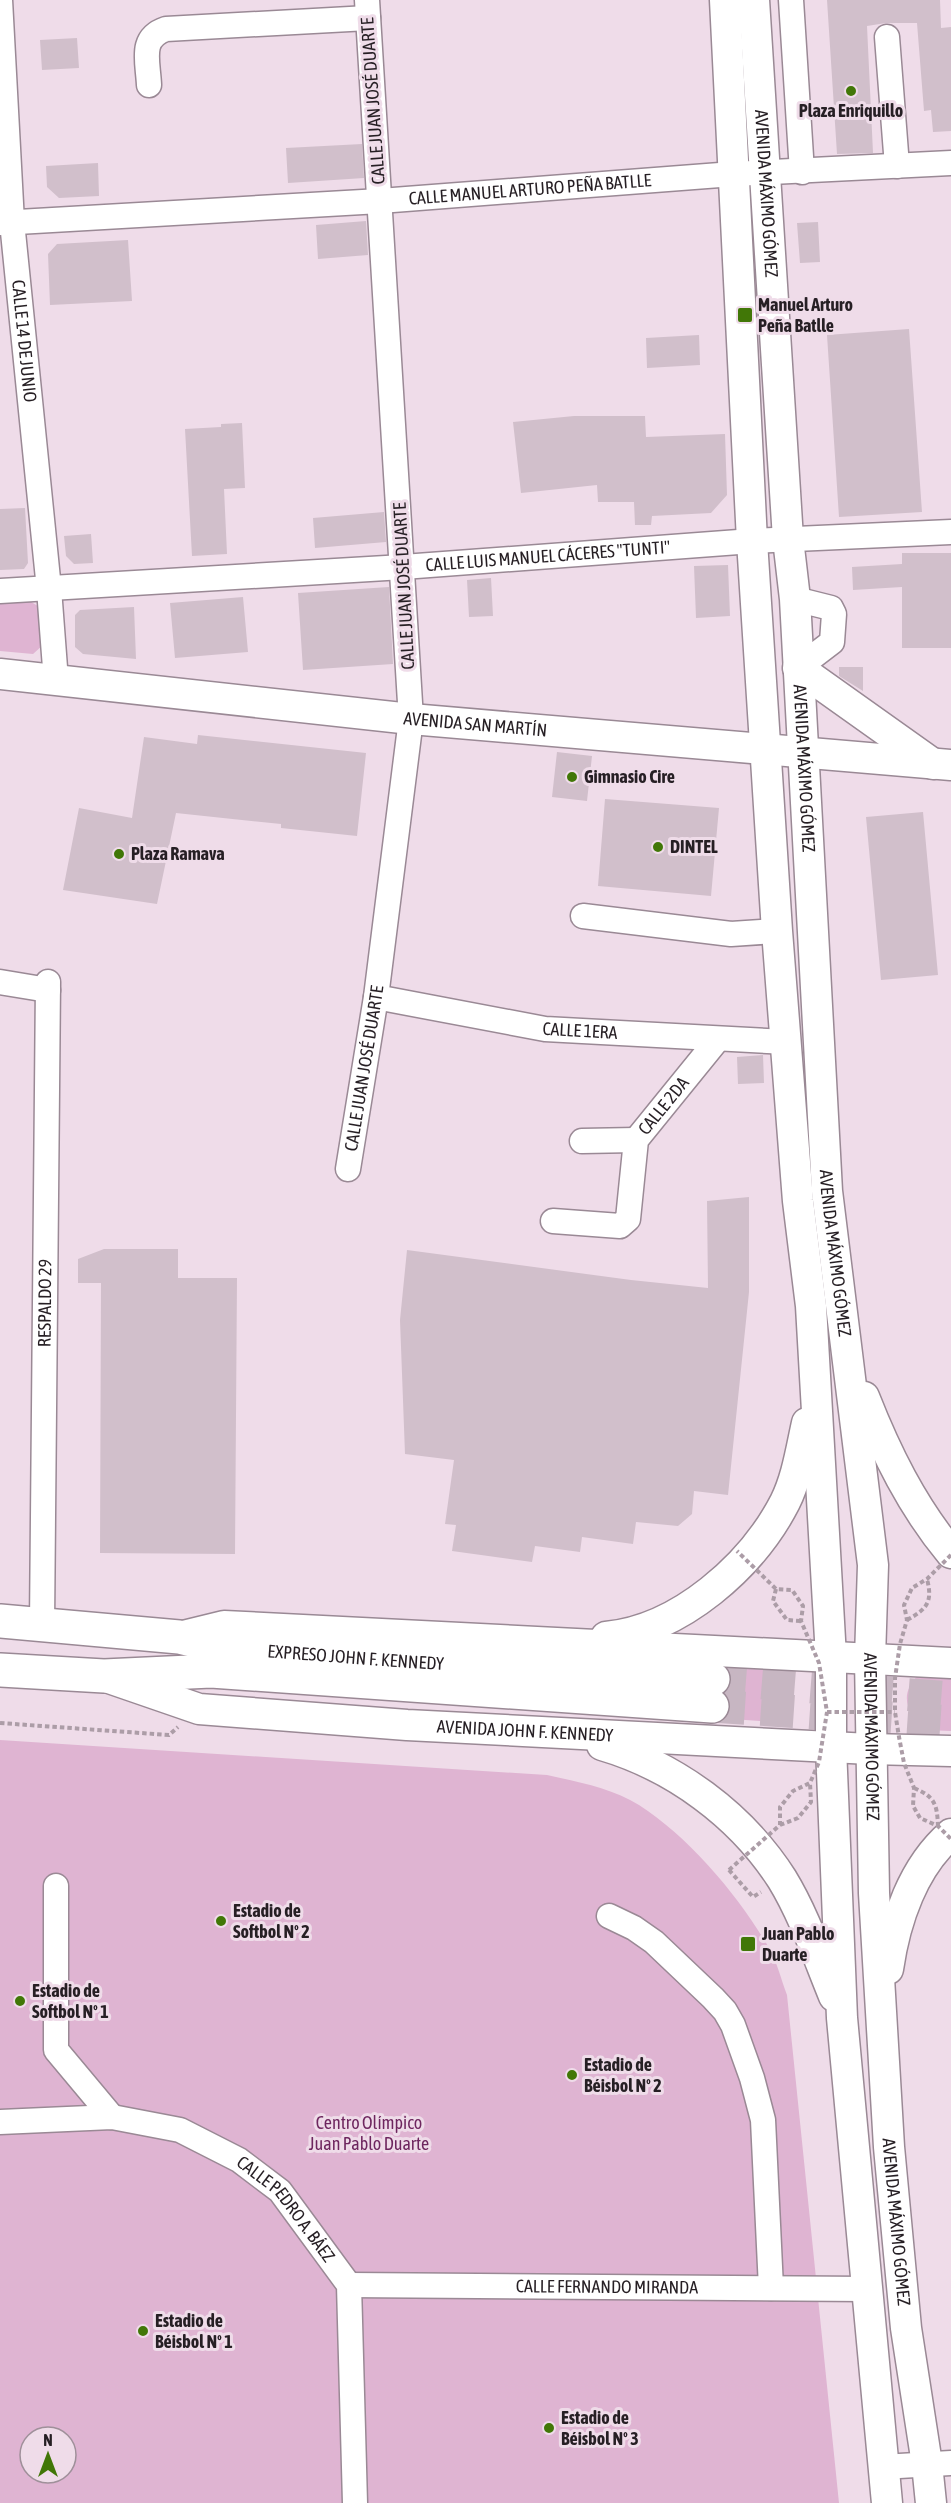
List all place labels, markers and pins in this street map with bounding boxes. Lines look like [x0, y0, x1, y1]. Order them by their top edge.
marker: Plaza Enriquillo [844, 84, 858, 98]
place label: Plaza Enriquillo [799, 100, 903, 121]
place label: Manuel Arturo Peña Batlle [758, 294, 853, 336]
marker: Manuel Arturo Peña Batlle [736, 306, 754, 324]
place label: Gimnasio Cire [584, 766, 675, 787]
marker: Gimnasio Cire [565, 770, 579, 784]
place label: DINTEL [670, 836, 718, 857]
marker: DINTEL [651, 840, 665, 854]
place label: Plaza Ramava [131, 843, 225, 864]
marker: Plaza Ramava [112, 847, 126, 861]
place label: Estadio de Softbol Nº 2 [233, 1900, 310, 1942]
marker: Estadio de Softbol Nº 2 [214, 1914, 228, 1928]
place label: Juan Pablo Duarte [761, 1923, 834, 1965]
marker: Juan Pablo Duarte [739, 1935, 757, 1953]
place label: Estadio de Softbol Nº 1 [32, 1980, 109, 2022]
marker: Estadio de Softbol Nº 1 [13, 1994, 27, 2008]
place label: Estadio de Béisbol Nº 2 [584, 2054, 662, 2096]
marker: Estadio de Béisbol Nº 2 [565, 2068, 579, 2082]
place label: Estadio de Béisbol Nº 1 [155, 2310, 233, 2352]
marker: Estadio de Béisbol Nº 1 [136, 2324, 150, 2338]
place label: Estadio de Béisbol Nº 3 [561, 2407, 639, 2449]
marker: Estadio de Béisbol Nº 3 [542, 2421, 556, 2435]

